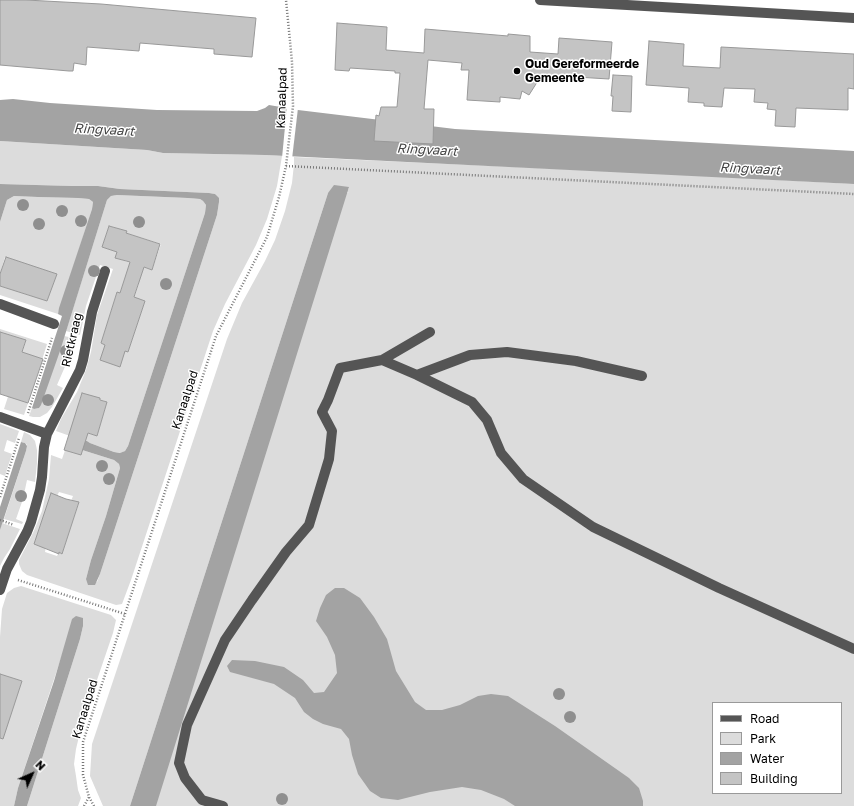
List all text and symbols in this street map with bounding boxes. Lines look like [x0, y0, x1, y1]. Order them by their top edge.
place label: Oud Gereformeerde Gemeente [525, 57, 639, 85]
marker: Oud Gereformeerde Gemeente [512, 66, 522, 76]
street label: Kanaalpad [274, 67, 290, 129]
water label: Ringvaart [73, 121, 135, 139]
water label: Ringvaart [396, 141, 458, 159]
water label: Ringvaart [719, 160, 781, 178]
street label: Rietkraag [59, 311, 85, 369]
street label: Kanaalpad [169, 369, 201, 431]
street label: Kanaalpad [69, 678, 101, 740]
legend [712, 702, 842, 794]
text: Road [750, 711, 779, 726]
text: Park [750, 731, 776, 746]
text: Water [750, 751, 784, 766]
north arrow [12, 754, 52, 794]
text: N [33, 758, 48, 773]
text: Building [750, 771, 798, 786]

